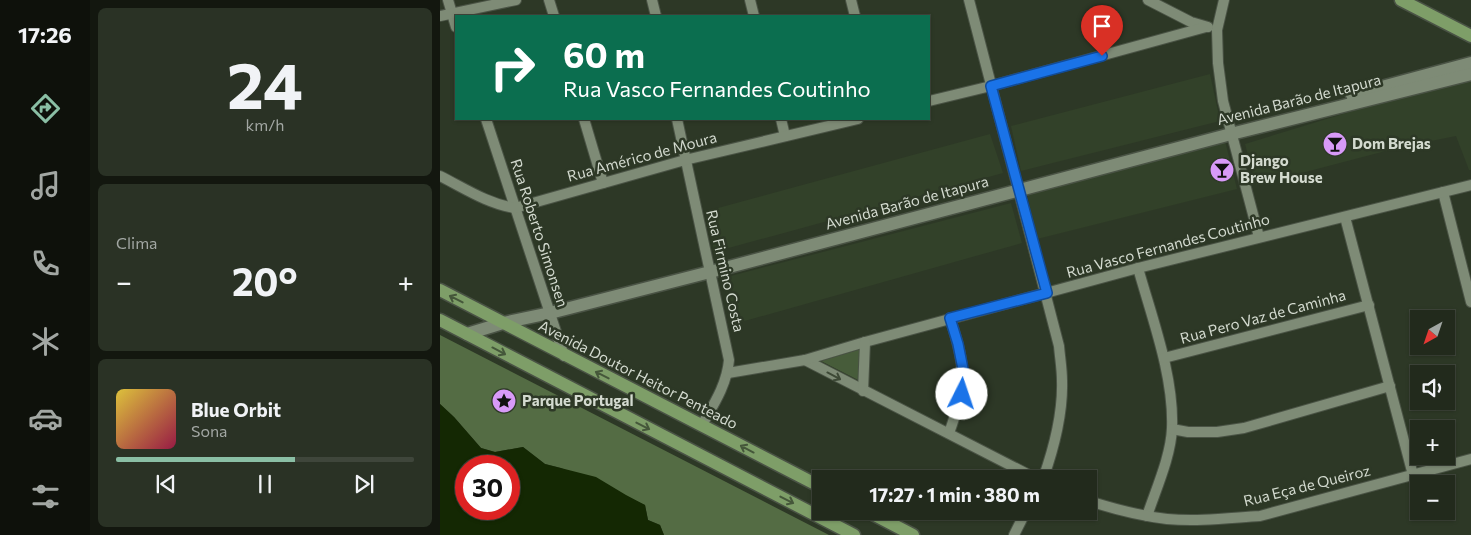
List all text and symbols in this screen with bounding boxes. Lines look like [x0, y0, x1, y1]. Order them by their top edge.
pin [1081, 5, 1123, 56]
icon: arrive [1088, 12, 1116, 40]
text: 17:26 [18, 21, 72, 48]
text: 60 m [563, 32, 645, 75]
icon: right [480, 35, 545, 100]
text: 24 [227, 43, 303, 122]
street label: Avenida Barão de Itapura [1215, 70, 1383, 128]
text: Rua Vasco Fernandes Coutinho [563, 75, 871, 102]
icon: directions [28, 91, 63, 126]
text: km/h [246, 115, 284, 134]
street label: Rua Américo de Moura [565, 127, 719, 185]
bar icon: Dom Brejas [1322, 131, 1348, 157]
place label: Dom Brejas [1352, 134, 1431, 152]
place label: Django Brew House [1240, 151, 1323, 186]
street label: Rua Roberto Simonsen [507, 156, 572, 309]
bar icon: Django Brew House [1209, 157, 1235, 183]
icon: music [28, 168, 63, 203]
street label: Avenida Barão de Itapura [823, 172, 990, 233]
street label: Rua Firmino Costa [703, 208, 749, 334]
street label: Rua Vasco Fernandes Coutinho [1064, 209, 1271, 281]
text: Clima [116, 233, 157, 252]
icon: phone [28, 246, 63, 281]
text: 20° [232, 257, 298, 304]
text: − [116, 264, 132, 298]
text: + [398, 264, 414, 298]
street label: Rua Pero Vaz de Caminha [1178, 285, 1348, 347]
one-way arrow [449, 294, 464, 303]
north arrow [1410, 310, 1455, 355]
map controls [1410, 310, 1455, 520]
street label: Avenida Doutor Heitor Penteado [536, 316, 741, 432]
icon: climate [28, 324, 63, 359]
one-way arrow [491, 346, 506, 356]
button: sound [1410, 365, 1455, 410]
position arrow [935, 367, 987, 419]
one-way arrow [595, 370, 610, 379]
one-way arrow [826, 371, 841, 381]
place icon: Parque Portugal [491, 388, 517, 414]
place label: Parque Portugal [522, 391, 634, 409]
text: Blue Orbit [191, 398, 281, 421]
icon: car [28, 401, 63, 436]
button: + [1410, 420, 1455, 465]
text: Sona [191, 421, 227, 440]
one-way arrow [635, 422, 650, 431]
one-way arrow [740, 444, 755, 453]
speed limit sign: 30 [455, 455, 520, 520]
street label: Rua Eça de Queiroz [1241, 461, 1372, 509]
icon: previous [152, 470, 180, 498]
icon: pause [251, 470, 279, 498]
icon: next [350, 470, 378, 498]
button: − [1410, 475, 1455, 520]
icon: filters [28, 479, 63, 514]
text: 17:27 · 1 min · 380 m [869, 483, 1040, 506]
one-way arrow [779, 496, 794, 505]

